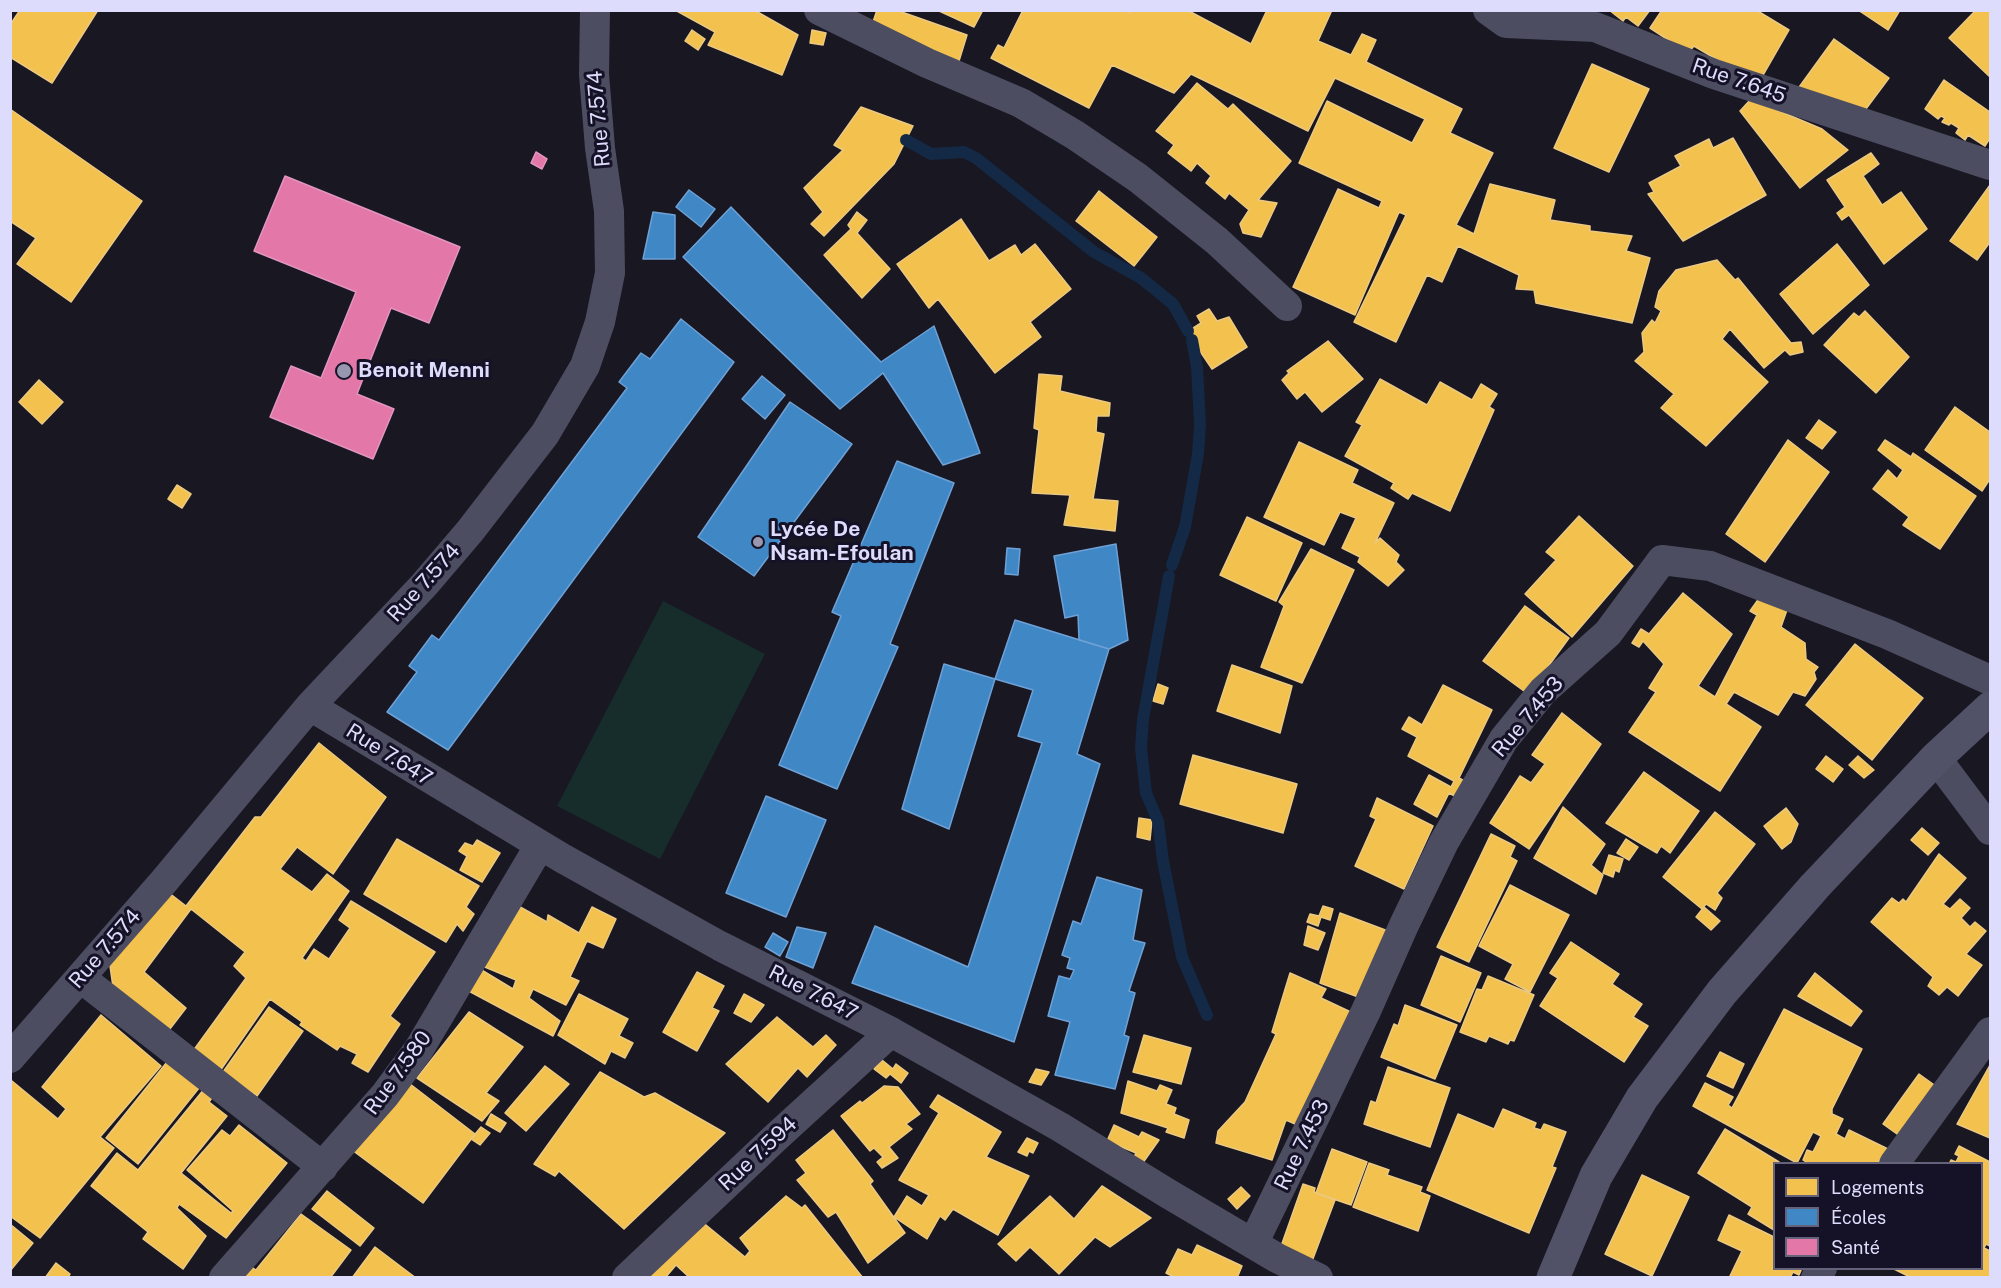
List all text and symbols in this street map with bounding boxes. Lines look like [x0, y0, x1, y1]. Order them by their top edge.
street label: Rue 7.645 [1689, 53, 1789, 109]
street label: Rue 7.574 [582, 70, 616, 168]
place label: Benoit Menni [358, 358, 490, 384]
marker: Benoit Menni [335, 362, 353, 380]
place label: Lycée De Nsam-Efoulan [770, 517, 914, 567]
marker: Lycée De Nsam-Efoulan [751, 535, 765, 549]
street label: Rue 7.574 [382, 539, 466, 627]
street label: Rue 7.453 [1487, 672, 1569, 762]
street label: Rue 7.647 [341, 719, 437, 791]
street label: Rue 7.574 [64, 904, 146, 994]
street label: Rue 7.647 [764, 960, 862, 1026]
street label: Rue 7.580 [359, 1026, 437, 1120]
street label: Rue 7.453 [1269, 1096, 1335, 1194]
street label: Rue 7.594 [714, 1111, 802, 1197]
legend [1773, 1162, 1983, 1270]
text: Logements [1831, 1177, 1924, 1198]
text: Écoles [1831, 1207, 1886, 1228]
text: Santé [1831, 1237, 1880, 1258]

